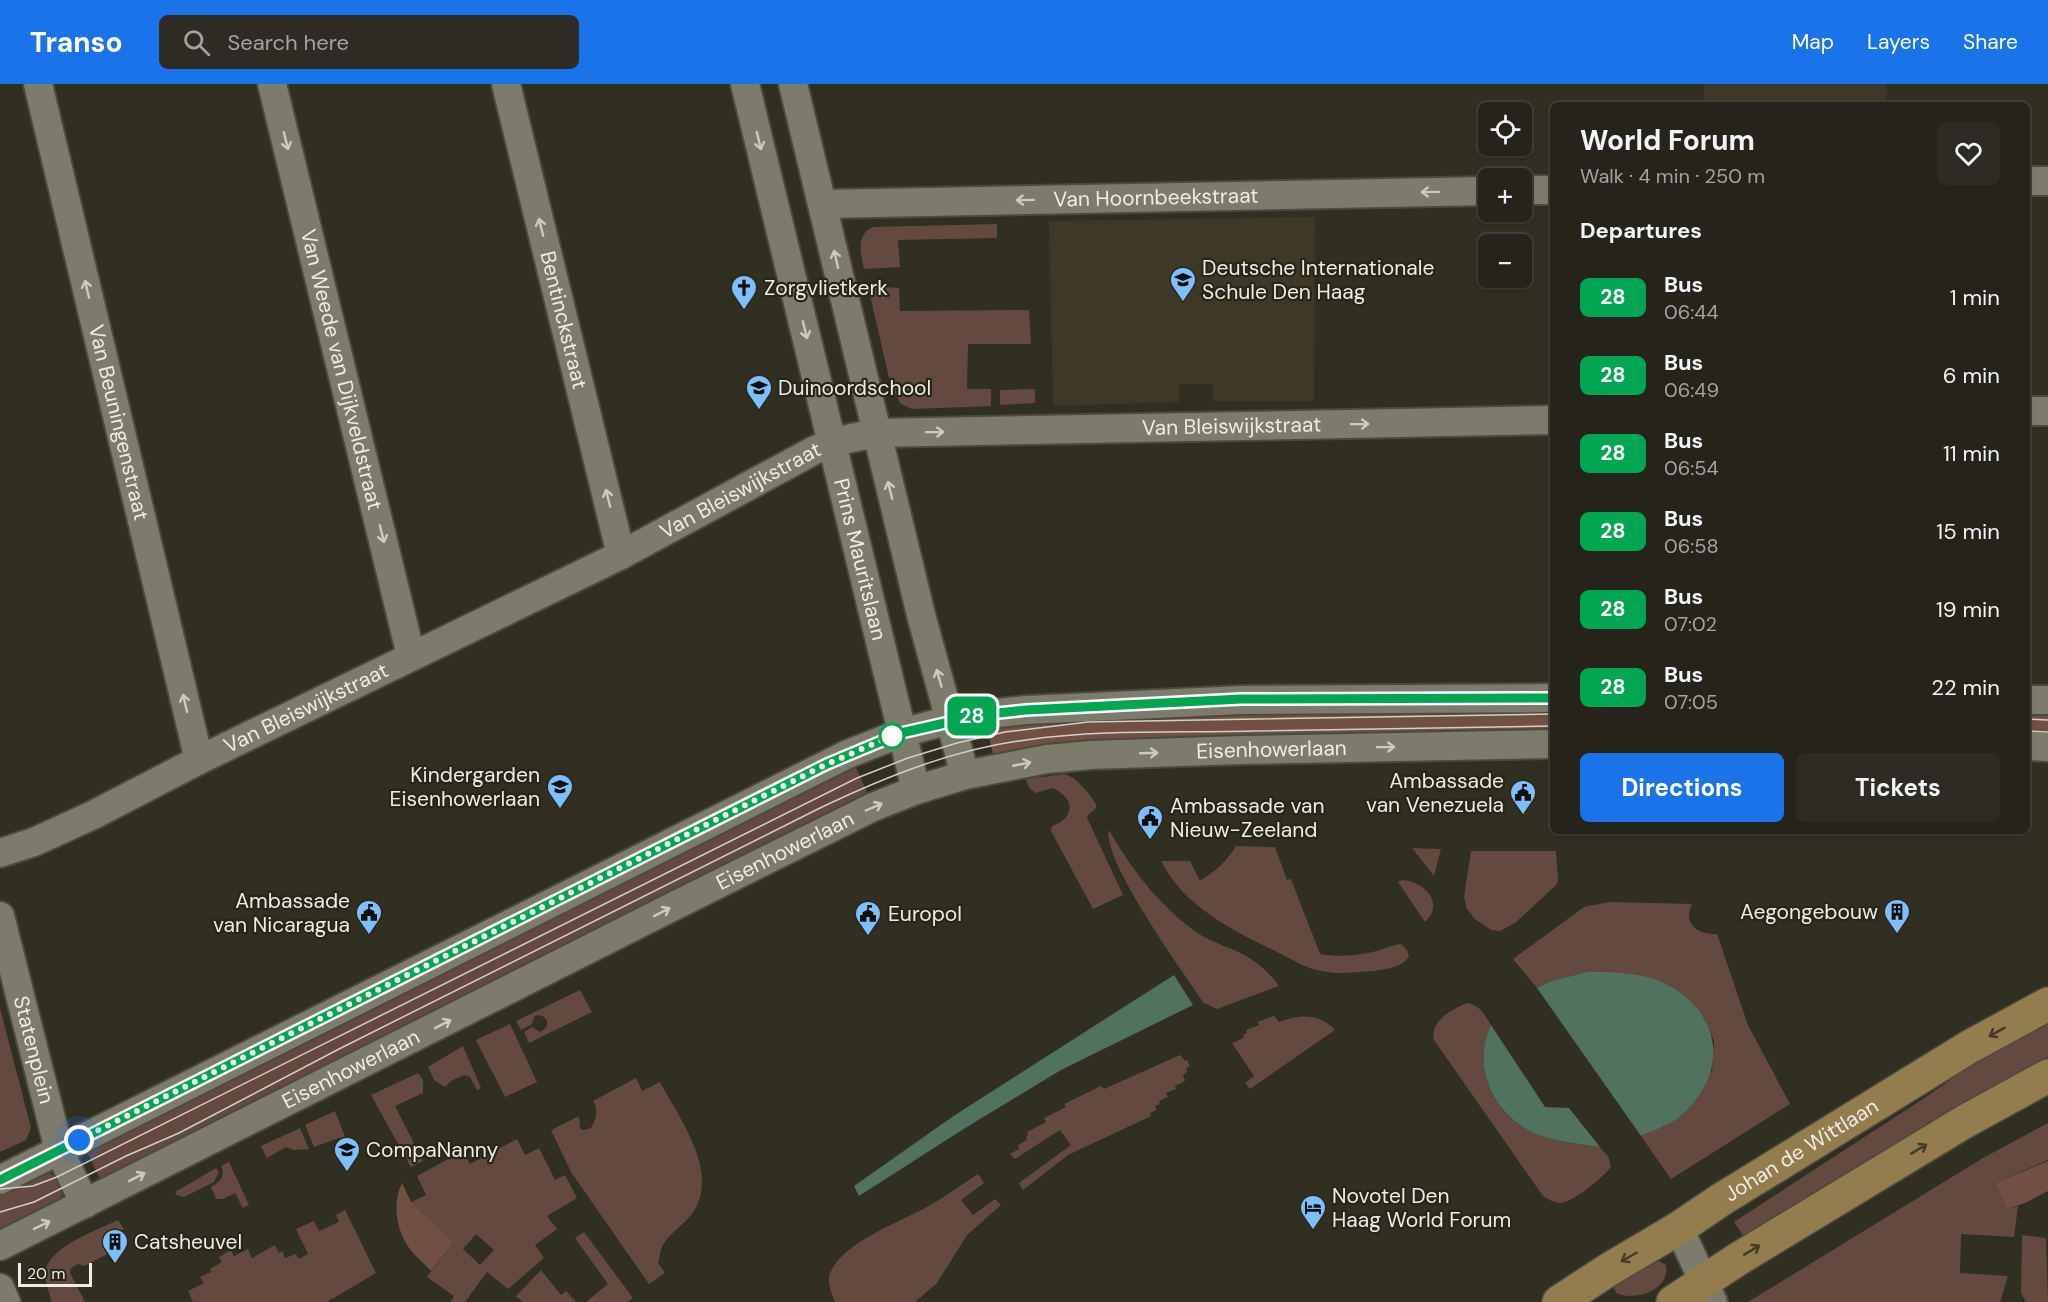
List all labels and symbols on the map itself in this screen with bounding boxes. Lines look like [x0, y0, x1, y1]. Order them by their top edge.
one-way arrow [280, 131, 292, 150]
one-way arrow [753, 131, 765, 150]
street label: Van Hoornbeekstraat [1053, 181, 1259, 213]
one-way arrow [1420, 186, 1440, 198]
one-way arrow [1015, 194, 1035, 206]
one-way arrow [535, 218, 547, 237]
street label: Van Weede van Dijkveldstraat [294, 226, 389, 513]
street label: Bentinckstraat [533, 248, 594, 392]
one-way arrow [829, 250, 841, 269]
place label: Deutsche Internationale Schule Den Haag [1202, 254, 1434, 306]
school or university icon: Deutsche Internationale Schule Den Haag [1168, 265, 1198, 303]
church icon: Zorgvlietkerk [729, 273, 759, 311]
place label: Zorgvlietkerk [764, 274, 888, 302]
one-way arrow [80, 279, 92, 298]
one-way arrow [800, 320, 812, 339]
street label: Van Beuningenstraat [82, 322, 155, 523]
school or university icon: Duinoordschool [744, 373, 774, 411]
place label: Duinoordschool [778, 374, 931, 402]
street label: Van Bleiswijkstraat [1141, 410, 1322, 442]
one-way arrow [1350, 418, 1370, 430]
one-way arrow [924, 427, 944, 438]
street label: Van Bleiswijkstraat [655, 435, 825, 545]
street label: Prins Mauritslaan [827, 475, 893, 643]
one-way arrow [883, 480, 895, 499]
one-way arrow [601, 489, 613, 508]
one-way arrow [376, 524, 388, 543]
street label: Van Bleiswijkstraat [219, 656, 393, 760]
one-way arrow [932, 669, 944, 688]
one-way arrow [179, 694, 191, 713]
line badge: 28 [945, 696, 999, 736]
unlabelled marker [879, 723, 905, 749]
street label: Eisenhowerlaan [1196, 734, 1347, 765]
one-way arrow [1376, 741, 1396, 753]
one-way arrow [1139, 748, 1159, 759]
one-way arrow [1012, 758, 1031, 769]
place label: Kindergarden Eisenhowerlaan [390, 761, 540, 813]
place label: Ambassade van Venezuela [1366, 767, 1504, 819]
school or university icon: Kindergarden Eisenhowerlaan [545, 772, 575, 810]
public building icon: Ambassade van Venezuela [1508, 778, 1538, 816]
place label: Ambassade van Nieuw-Zeeland [1170, 792, 1324, 844]
one-way arrow [865, 801, 883, 812]
public building icon: Ambassade van Nieuw-Zeeland [1135, 803, 1165, 841]
street label: Eisenhowerlaan [711, 805, 859, 897]
place label: Ambassade van Nicaragua [213, 887, 350, 939]
building icon: Aegongebouw [1882, 897, 1912, 935]
public building icon: Ambassade van Nicaragua [354, 898, 384, 936]
place label: Aegongebouw [1740, 898, 1878, 926]
public building icon: Europol [853, 899, 883, 937]
place label: Europol [888, 900, 962, 928]
one-way arrow [652, 906, 670, 917]
street label: Statenplein [7, 993, 61, 1107]
one-way arrow [433, 1017, 451, 1029]
street label: Eisenhowerlaan [277, 1023, 424, 1115]
one-way arrow [1988, 1027, 2006, 1038]
street label: Johan de Wittlaan [1719, 1092, 1884, 1208]
your location [64, 1125, 94, 1155]
school or university icon: CompaNanny [332, 1135, 362, 1173]
place label: CompaNanny [366, 1136, 499, 1164]
one-way arrow [1910, 1143, 1927, 1155]
one-way arrow [128, 1171, 146, 1183]
place label: Novotel Den Haag World Forum [1332, 1182, 1511, 1234]
hotel icon: Novotel Den Haag World Forum [1298, 1193, 1328, 1231]
one-way arrow [33, 1219, 51, 1230]
building icon: Catsheuvel [100, 1227, 130, 1265]
place label: Catsheuvel [134, 1228, 242, 1256]
one-way arrow [1743, 1244, 1760, 1256]
one-way arrow [1621, 1252, 1638, 1264]
scale bar [18, 1260, 92, 1288]

